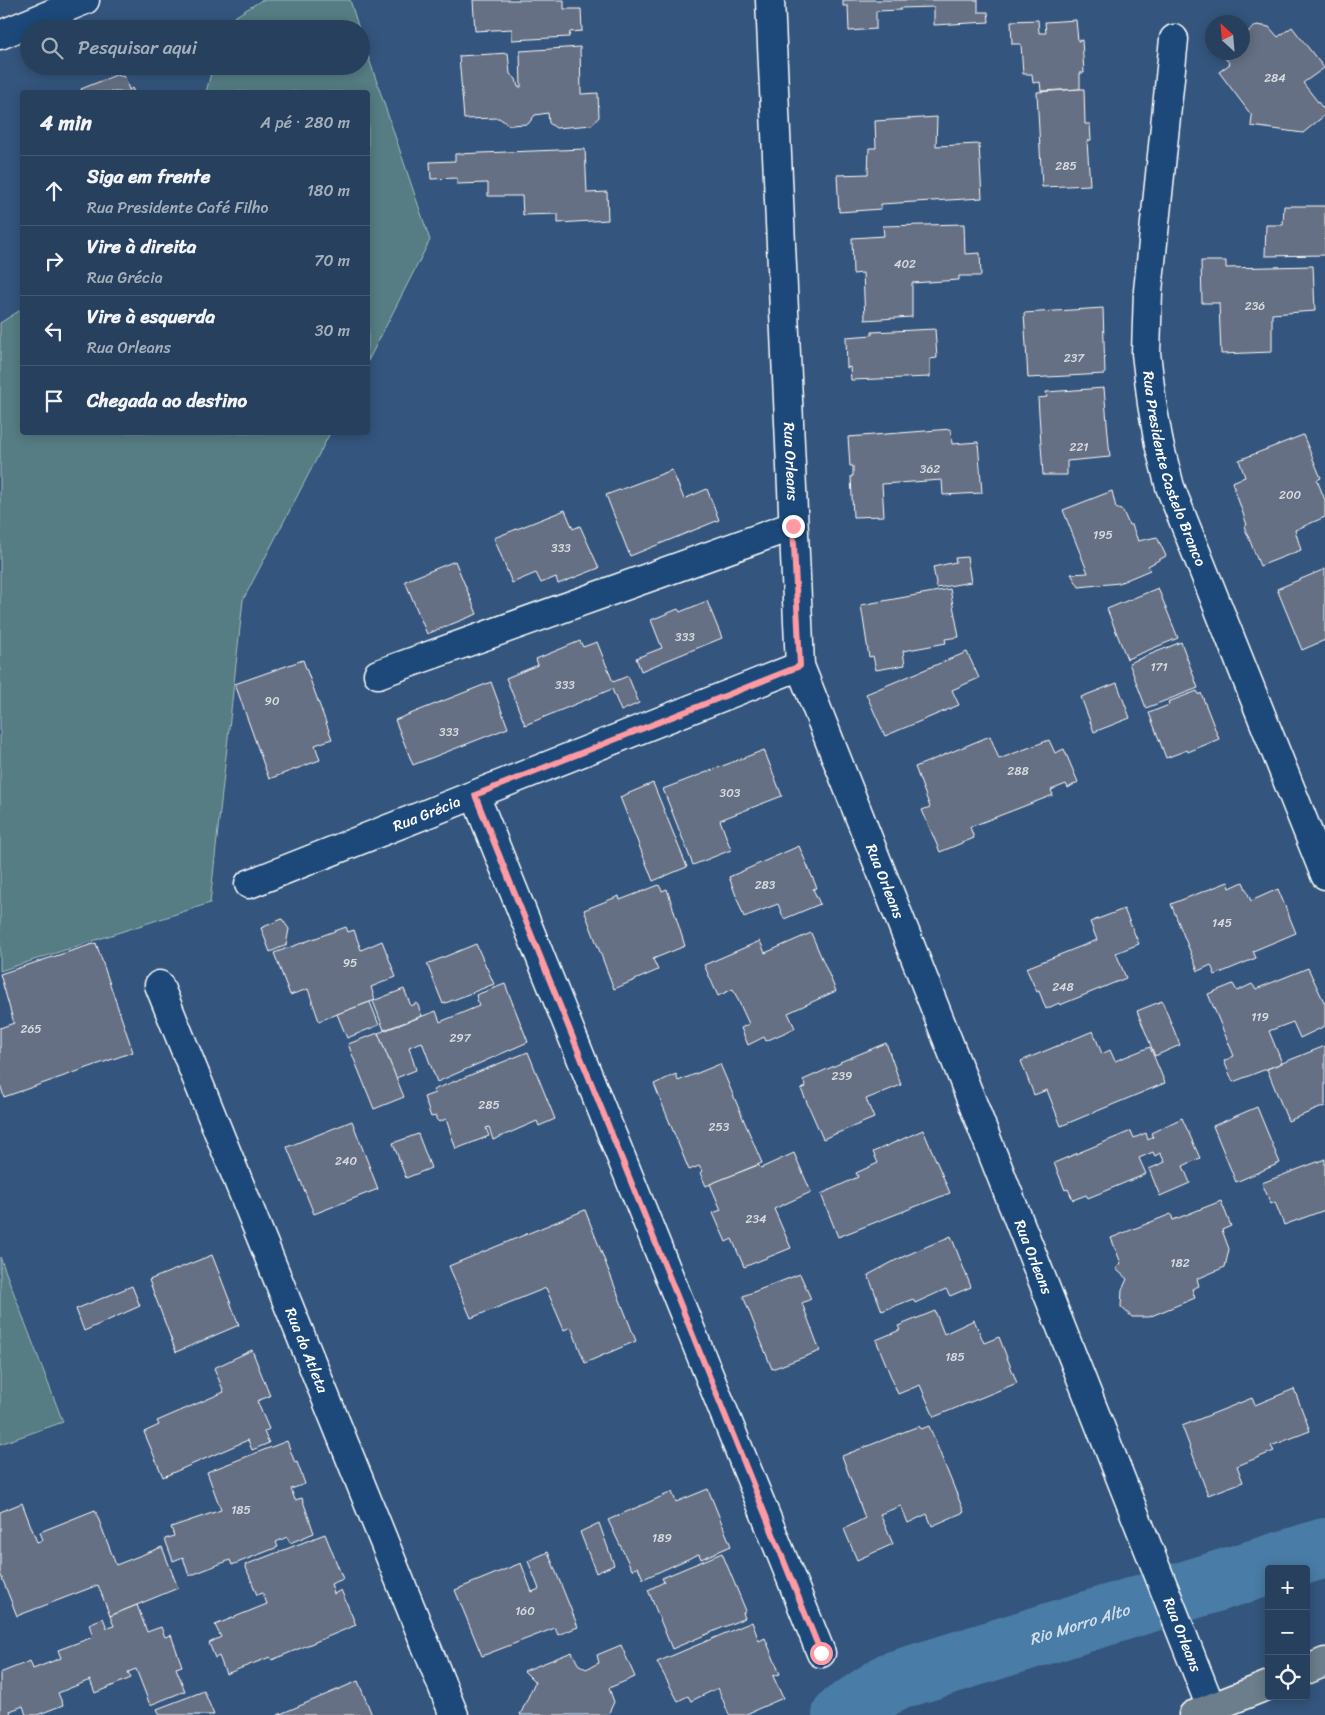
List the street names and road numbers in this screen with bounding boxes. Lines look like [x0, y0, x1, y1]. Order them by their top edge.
street label: Rua Presidente Castelo Branco [1135, 370, 1214, 571]
street label: Rua Orleans [776, 422, 806, 501]
street label: Rua Grécia [389, 788, 465, 839]
street label: Rua Orleans [858, 840, 911, 923]
street label: Rua Orleans [1007, 1216, 1060, 1298]
street label: Rua do Atleta [278, 1304, 336, 1397]
street label: Rua Orleans [1156, 1593, 1209, 1676]

